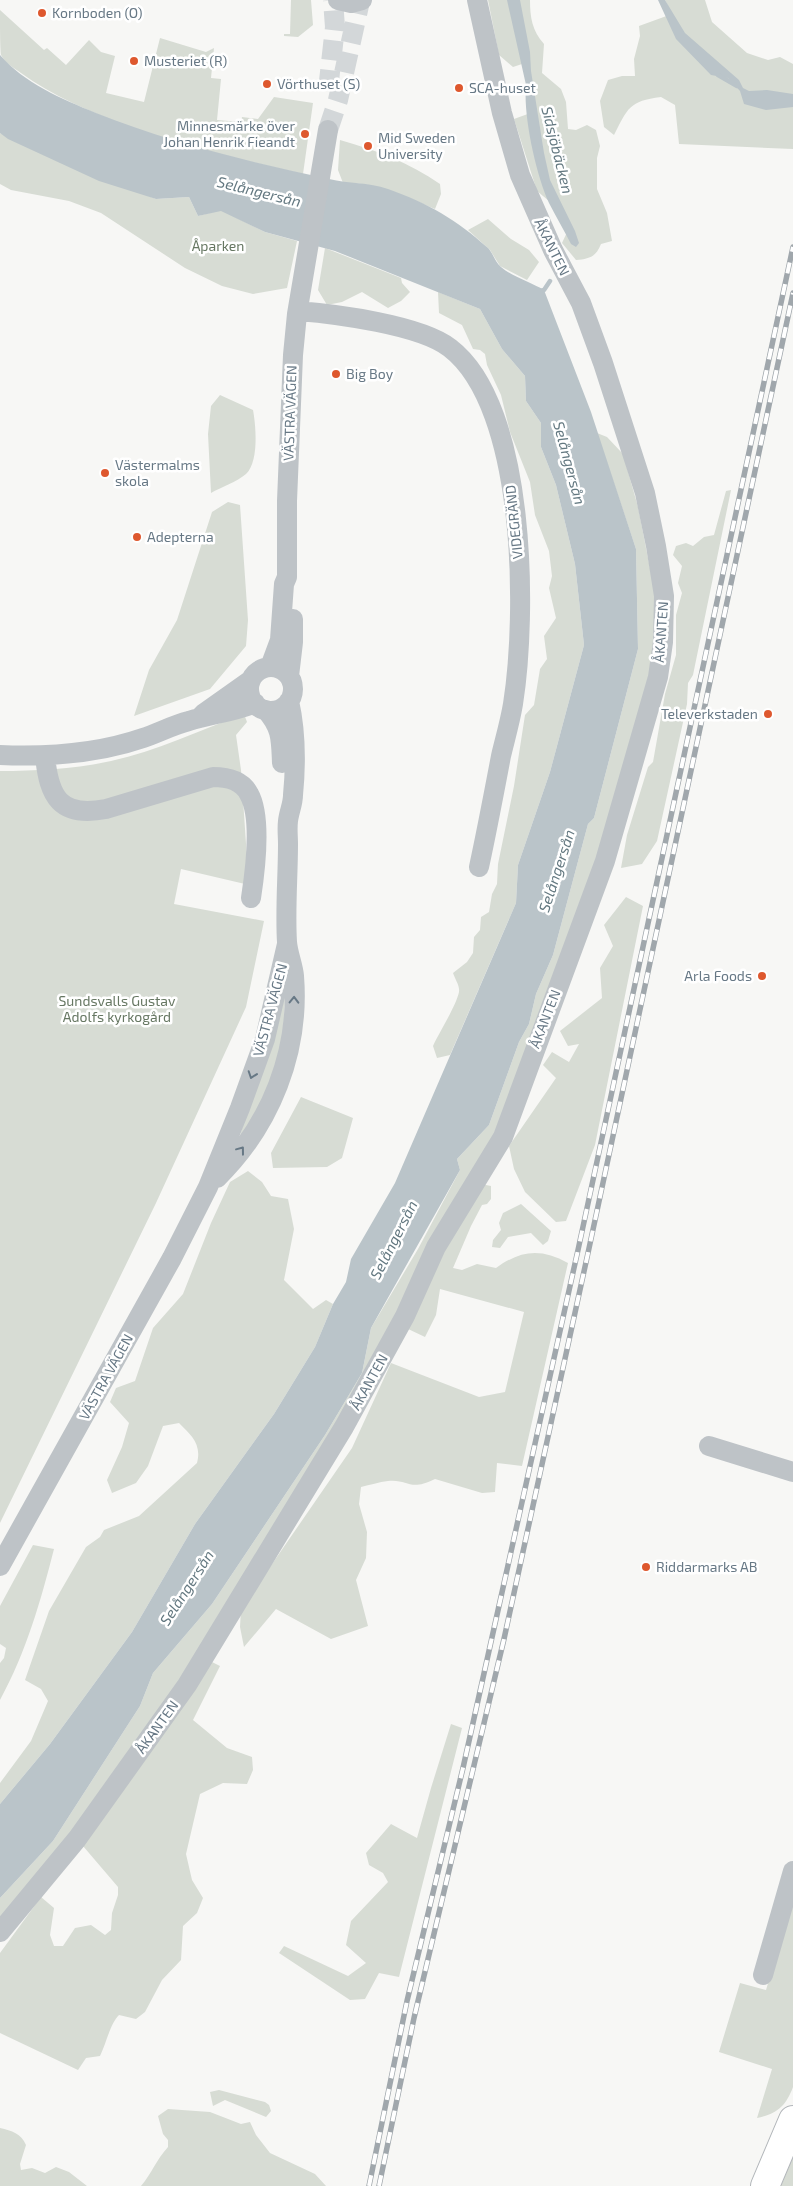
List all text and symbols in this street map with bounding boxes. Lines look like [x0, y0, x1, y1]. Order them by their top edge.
place label: Kornboden (O) [52, 4, 143, 21]
marker: Kornboden (O) [36, 7, 48, 19]
place label: Musteriet (R) [144, 52, 227, 69]
marker: Musteriet (R) [128, 55, 140, 67]
place label: Vörthuset (S) [277, 75, 360, 92]
marker: Vörthuset (S) [261, 78, 273, 90]
place label: SCA-huset [469, 79, 536, 96]
marker: SCA-huset [453, 82, 465, 94]
water label: Sidsjöbäcken [537, 104, 578, 196]
place label: Minnesmärke över Johan Henrik Fieandt [163, 117, 295, 150]
marker: Minnesmärke över Johan Henrik Fieandt [299, 128, 311, 140]
place label: Mid Sweden University [378, 129, 455, 162]
marker: Mid Sweden University [362, 140, 374, 152]
water label: Selångersån [216, 172, 303, 210]
street label: ÅKANTEN [531, 215, 574, 278]
park label: Åparken [192, 237, 244, 254]
street label: VÄSTRA VÄGEN [279, 365, 300, 461]
place label: Big Boy [346, 365, 394, 382]
marker: Big Boy [330, 368, 342, 380]
water label: Selångersån [550, 419, 590, 506]
place label: Västermalms skola [115, 456, 200, 489]
marker: Västermalms skola [99, 467, 111, 479]
street label: VIDEGRÄND [501, 484, 526, 560]
place label: Adepterna [147, 528, 214, 545]
marker: Adepterna [131, 531, 143, 543]
street label: ÅKANTEN [650, 601, 671, 663]
place label: Televerkstaden [661, 705, 758, 722]
marker: Televerkstaden [762, 708, 774, 720]
water label: Selångersån [534, 827, 578, 914]
street label: VÄSTRA VÄGEN [249, 961, 290, 1058]
place label: Arla Foods [684, 967, 752, 984]
marker: Arla Foods [756, 970, 768, 982]
street label: ÅKANTEN [526, 987, 563, 1051]
park label: Sundsvalls Gustav Adolfs kyrkogård [59, 992, 176, 1025]
one-way arrow [289, 996, 299, 1004]
one-way arrow [248, 1070, 258, 1079]
one-way arrow [235, 1147, 243, 1156]
water label: Selångersån [366, 1197, 421, 1282]
street label: VÄSTRA VÄGEN [75, 1331, 136, 1423]
street label: ÅKANTEN [346, 1351, 391, 1413]
water label: Selångersån [155, 1547, 217, 1628]
place label: Riddarmarks AB [656, 1558, 757, 1575]
marker: Riddarmarks AB [640, 1561, 652, 1573]
street label: ÅKANTEN [132, 1697, 182, 1757]

